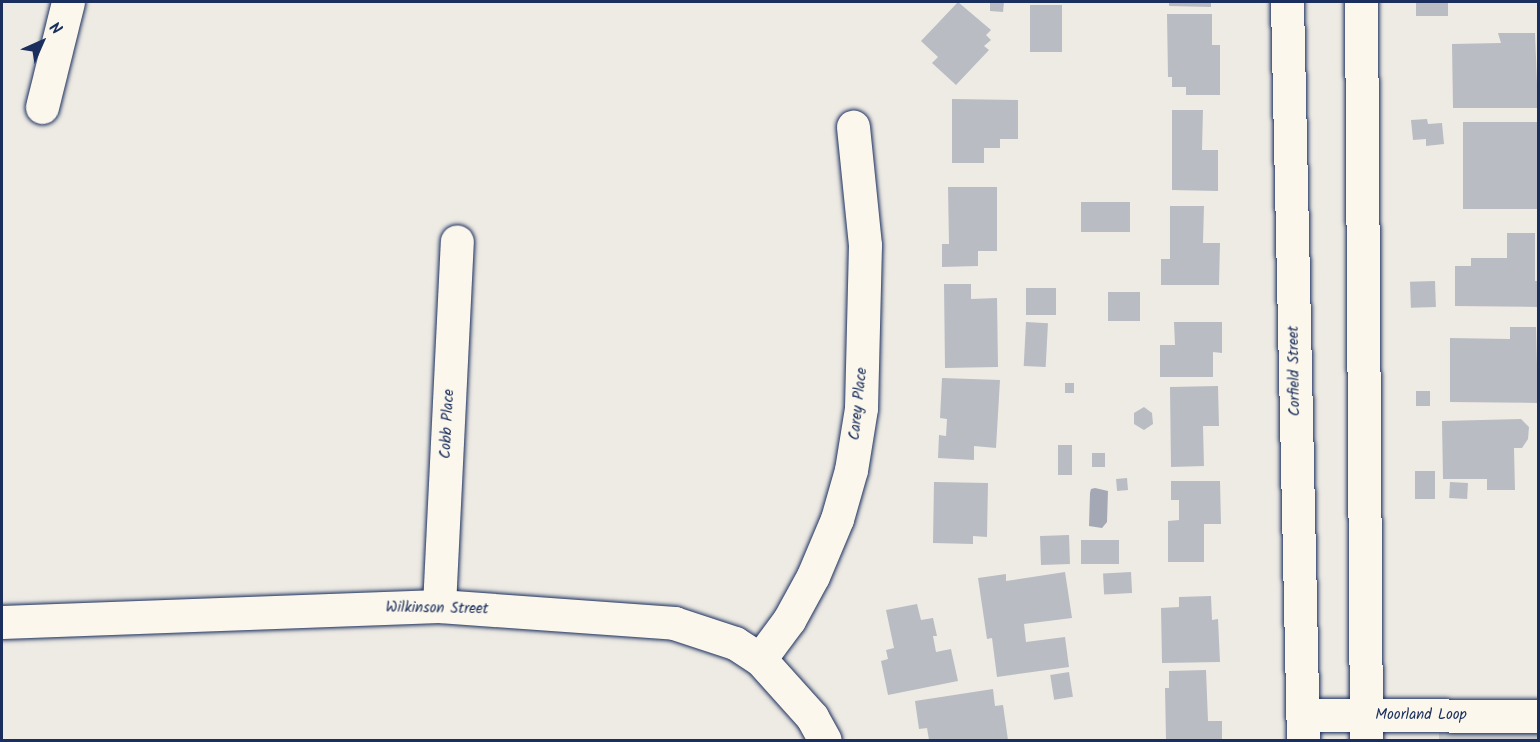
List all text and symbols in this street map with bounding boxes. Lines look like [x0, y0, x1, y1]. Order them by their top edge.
north arrow [12, 12, 72, 72]
text: N [43, 16, 67, 41]
street label: Corfield Street [1285, 326, 1305, 416]
street label: Carey Place [846, 367, 872, 441]
street label: Cobb Place [437, 389, 459, 459]
street label: Wilkinson Street [385, 599, 489, 619]
street label: Moorland Loop [1375, 707, 1467, 725]

